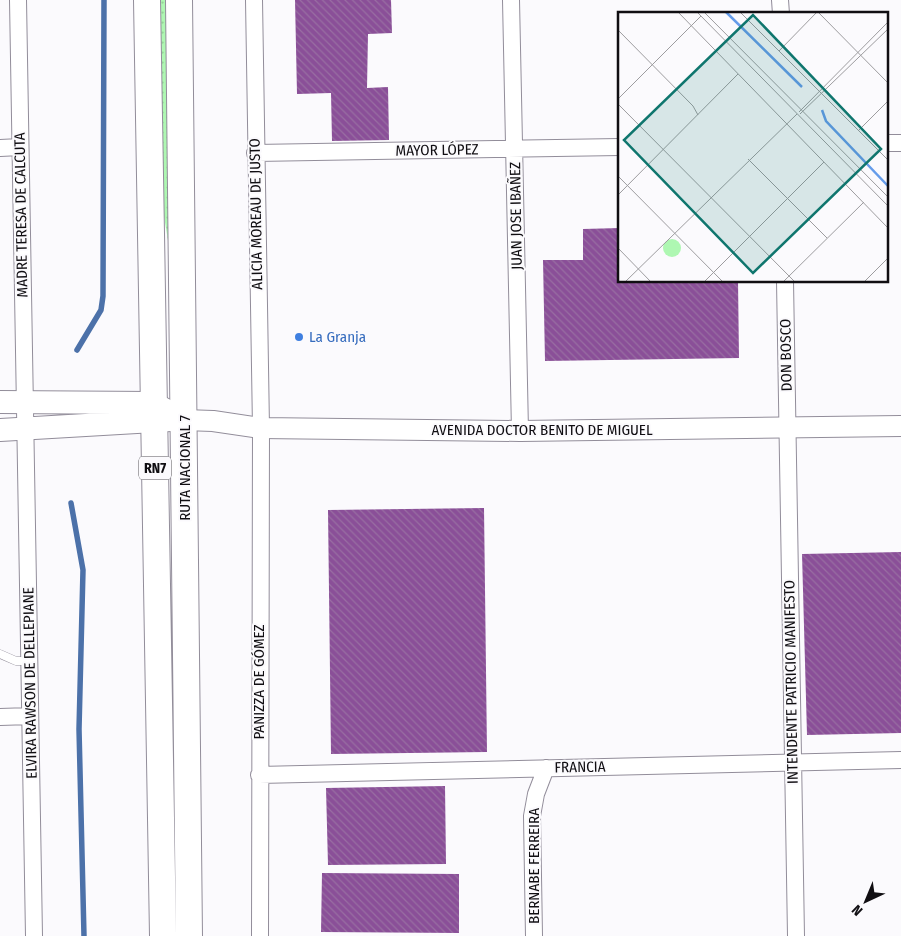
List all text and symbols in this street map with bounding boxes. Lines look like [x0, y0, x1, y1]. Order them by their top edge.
inset map [618, 12, 888, 282]
street label: MADRE TERESA DE CALCUTA [11, 132, 31, 298]
street label: ALICIA MOREAU DE JUSTO [246, 138, 266, 290]
street label: MAYOR LÓPEZ [395, 140, 479, 160]
street label: JUAN JOSE IBAÑEZ [506, 162, 526, 270]
street label: DON BOSCO [776, 319, 796, 391]
place label: La Granja [309, 328, 366, 346]
marker: La Granja [293, 331, 305, 343]
street label: RUTA NACIONAL 7 [176, 415, 194, 521]
street label: AVENIDA DOCTOR BENITO DE MIGUEL [431, 421, 653, 439]
road number: RN7 [139, 456, 171, 479]
street label: INTENDENTE PATRICIO MANIFESTO [780, 580, 802, 784]
street label: ELVIRA RAWSON DE DELLEPIANE [19, 587, 41, 779]
street label: PANIZZA DE GÓMEZ [250, 624, 268, 740]
street label: FRANCIA [554, 758, 606, 776]
street label: BERNABE FERREIRA [525, 808, 543, 924]
north arrow [841, 876, 891, 926]
text: N [848, 901, 866, 919]

